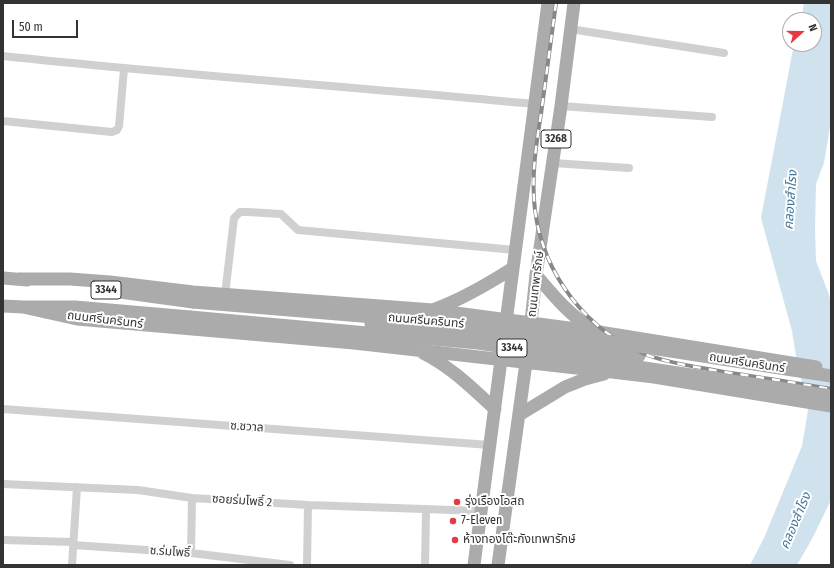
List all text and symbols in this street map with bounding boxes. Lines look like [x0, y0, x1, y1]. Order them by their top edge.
scale bar [14, 12, 80, 38]
north arrow [782, 12, 822, 52]
text: 50 m [19, 20, 43, 34]
text: N [805, 22, 820, 33]
road number: 3268 [541, 130, 571, 148]
water label: คลองสำโรง [781, 170, 801, 230]
street label: ถนนเทพารักษ์ [525, 250, 547, 318]
road number: 3344 [91, 281, 121, 299]
street label: ถนนศรีนครินทร์ [66, 308, 144, 332]
street label: ถนนศรีนครินทร์ [387, 310, 465, 332]
road number: 3344 [497, 339, 527, 357]
street label: ถนนศรีนครินทร์ [708, 350, 786, 376]
street label: ซ.ชวาล [230, 419, 264, 435]
water label: คลองสำโรง [777, 490, 815, 552]
street label: ซอยร่มโพธิ์ 2 [211, 492, 273, 510]
place label: รุ่งเรืองโอสถ [465, 495, 524, 509]
marker: รุ่งเรืองโอสถ [452, 497, 462, 507]
place label: 7-Eleven [461, 514, 502, 528]
marker: 7-Eleven [448, 516, 458, 526]
place label: ห้างทองโต๊ะกังเทพารักษ์ [463, 533, 576, 547]
marker: ห้างทองโต๊ะกังเทพารักษ์ [450, 535, 460, 545]
street label: ซ.ร่มโพธิ์ [149, 543, 191, 561]

